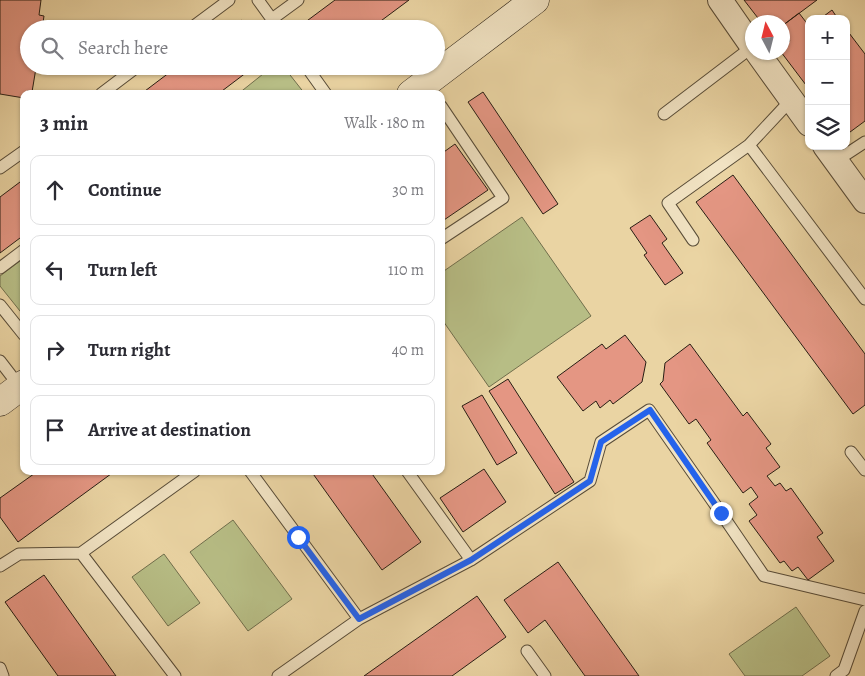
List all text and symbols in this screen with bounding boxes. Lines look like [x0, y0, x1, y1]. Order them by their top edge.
north arrow [745, 15, 790, 60]
map controls [805, 15, 850, 150]
button: + [805, 15, 850, 60]
search box [20, 20, 445, 75]
icon: search [38, 34, 66, 62]
text: Search here [78, 35, 168, 61]
button: − [805, 60, 850, 105]
button: layers [805, 105, 850, 150]
text: 3 min [40, 109, 88, 137]
text: Walk · 180 m [344, 112, 425, 134]
icon: ahead [41, 176, 69, 204]
text: Continue [88, 177, 162, 203]
text: 30 m [392, 179, 424, 201]
icon: left [41, 256, 69, 284]
text: Turn left [88, 257, 157, 283]
text: 110 m [388, 259, 424, 281]
icon: right [41, 336, 69, 364]
text: Turn right [88, 337, 170, 363]
text: 40 m [392, 339, 424, 361]
icon: arrive [41, 416, 69, 444]
text: Arrive at destination [88, 417, 251, 443]
route end [710, 502, 733, 525]
route start [287, 526, 310, 549]

